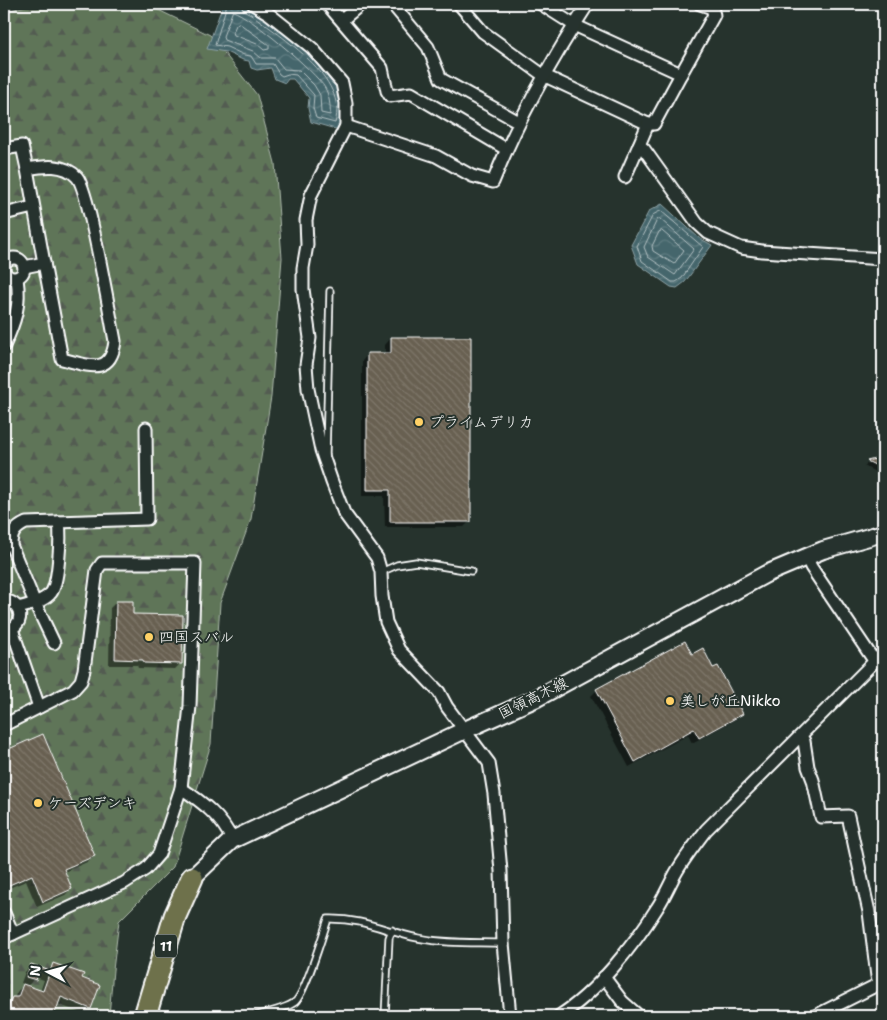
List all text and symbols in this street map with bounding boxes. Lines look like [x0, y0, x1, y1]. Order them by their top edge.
place label: プライムデリカ [429, 412, 533, 432]
marker: プライムデリカ [413, 416, 425, 428]
place label: 四国スバル [159, 627, 234, 647]
marker: 四国スバル [143, 631, 155, 643]
street label: 国領高木線 [495, 673, 571, 723]
place label: 美しが丘Nikko [680, 691, 781, 711]
marker: 美しが丘Nikko [664, 695, 676, 707]
place label: ケーズデンキ [48, 793, 137, 813]
marker: ケーズデンキ [32, 797, 44, 809]
road number: 11 [155, 934, 177, 958]
north arrow [22, 948, 72, 998]
text: N [26, 964, 45, 977]

